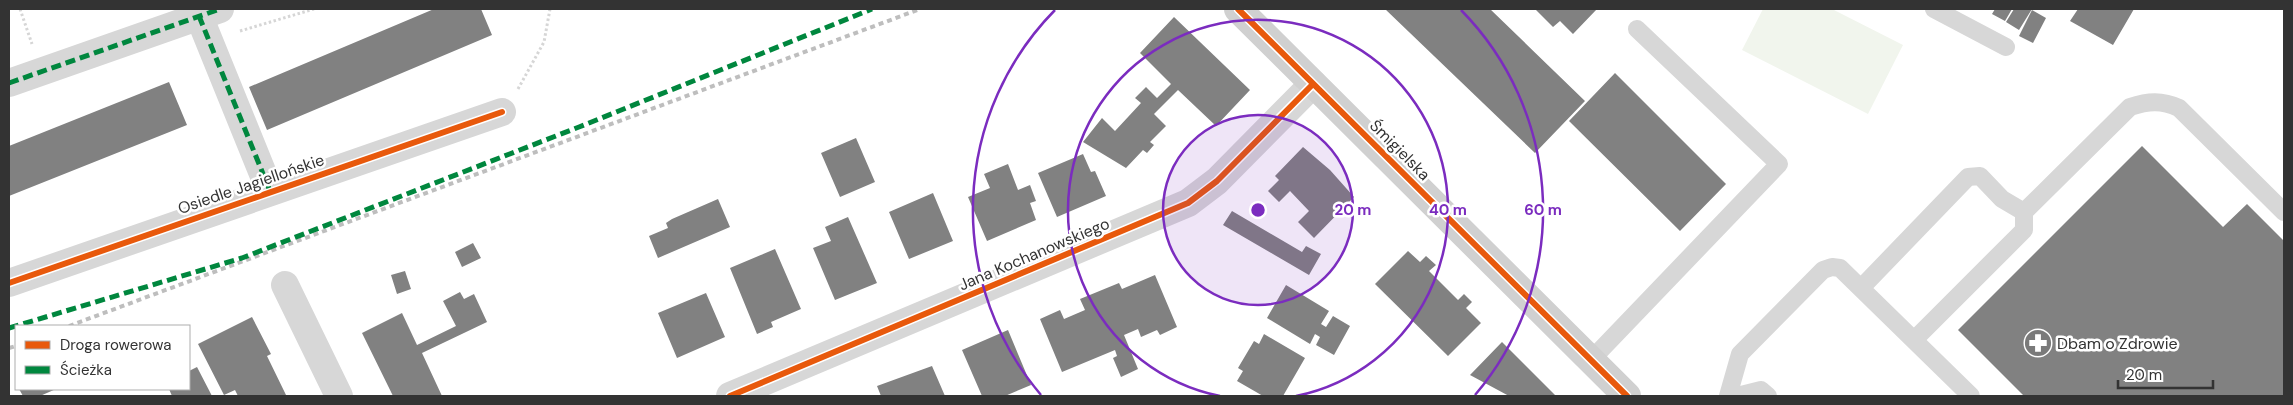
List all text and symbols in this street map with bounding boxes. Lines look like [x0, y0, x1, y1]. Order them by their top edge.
street label: Śmigielska [1365, 115, 1435, 185]
street label: Osiedle Jagiellońskie [175, 149, 327, 219]
text: 20 m [1335, 200, 1371, 220]
text: 40 m [1429, 200, 1467, 220]
text: 60 m [1524, 200, 1562, 220]
centre of rings [1249, 201, 1267, 219]
street label: Jana Kochanowskiego [955, 213, 1113, 295]
legend [15, 325, 190, 390]
pharmacy icon: Dbam o Zdrowie [2023, 328, 2053, 358]
place label: Dbam o Zdrowie [2057, 333, 2178, 354]
text: Droga rowerowa [60, 335, 171, 355]
scale bar [2118, 358, 2213, 390]
text: Ścieżka [60, 360, 112, 380]
text: 20 m [2126, 365, 2162, 385]

